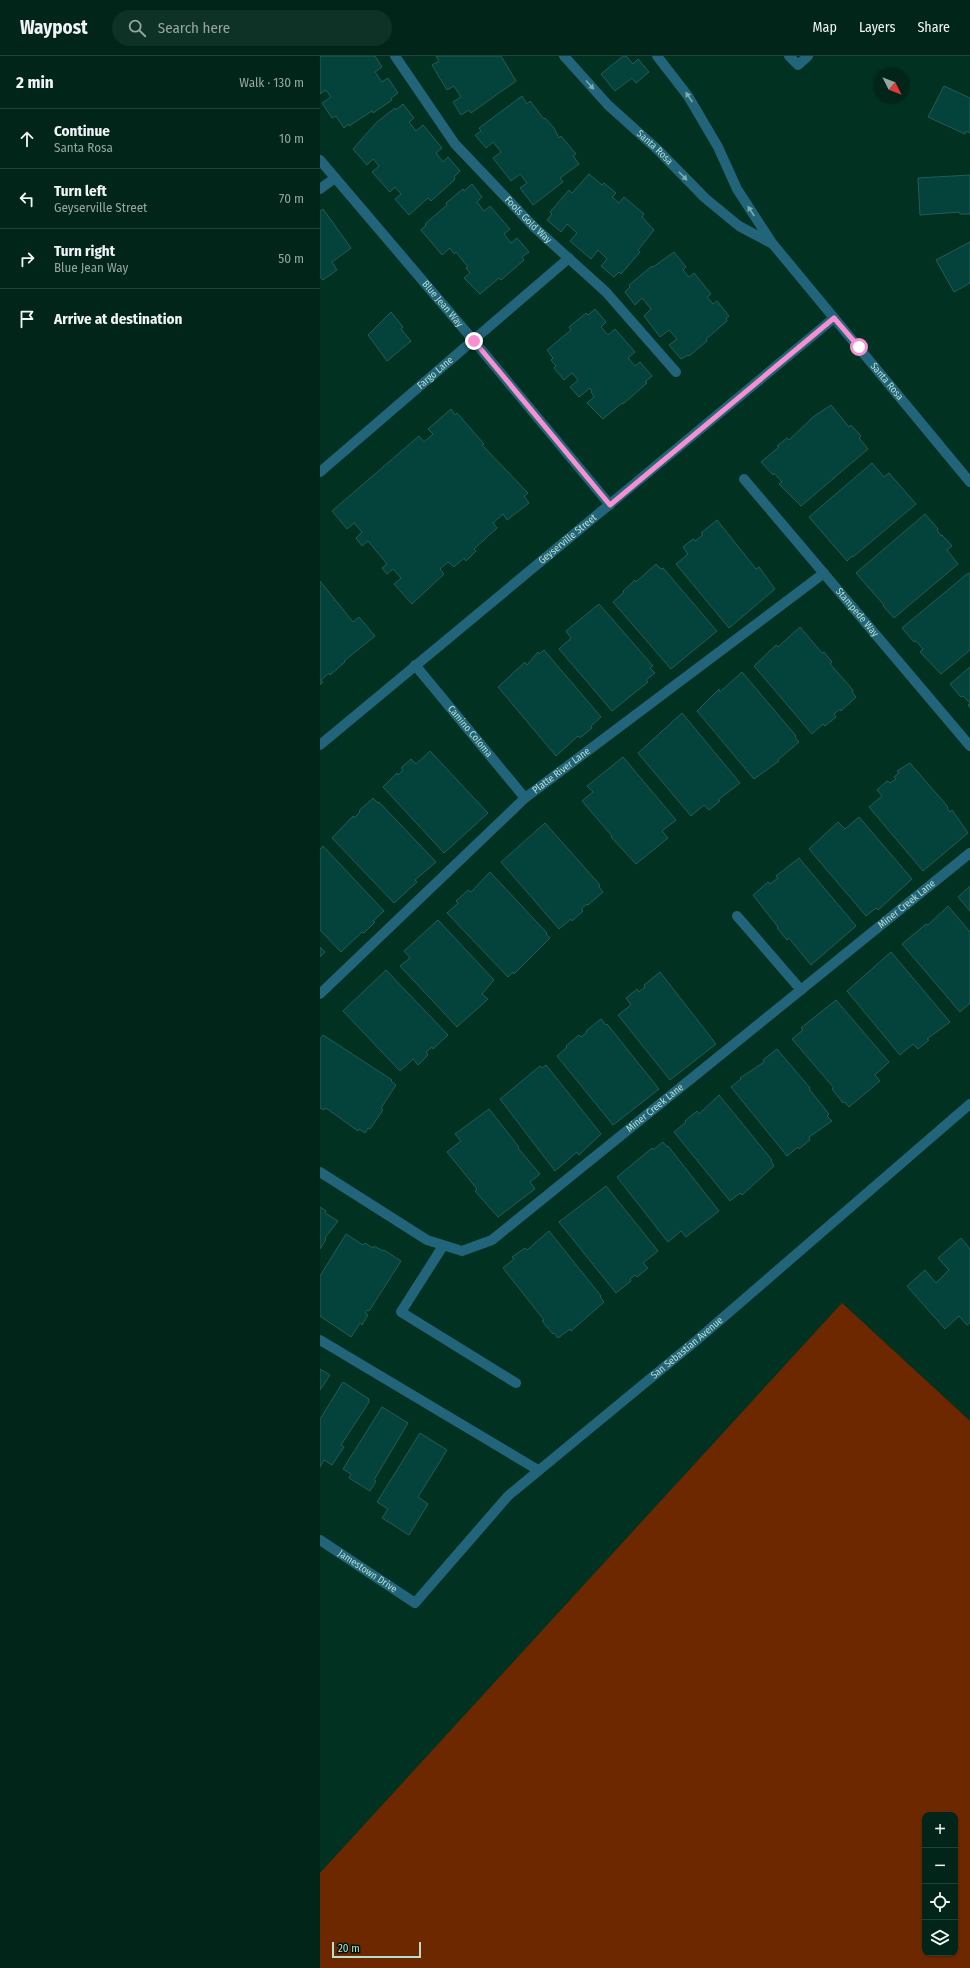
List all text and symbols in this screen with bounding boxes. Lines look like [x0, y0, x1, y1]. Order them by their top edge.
search box [112, 10, 392, 46]
text: Waypost [20, 16, 88, 39]
icon: search [126, 17, 148, 39]
text: Search here [158, 19, 230, 37]
text: Map [813, 19, 837, 36]
text: Layers [859, 19, 895, 36]
text: Share [917, 19, 950, 36]
north arrow [874, 68, 910, 104]
text: 2 min [16, 72, 54, 93]
text: Walk · 130 m [239, 75, 304, 90]
one-way arrow [585, 80, 595, 90]
one-way arrow [685, 91, 692, 103]
text: Continue [54, 122, 110, 140]
icon: ahead [16, 128, 38, 150]
street label: Santa Rosa [634, 128, 675, 168]
text: 10 m [279, 131, 304, 146]
text: Santa Rosa [54, 140, 113, 155]
one-way arrow [678, 171, 688, 181]
text: Turn left [54, 182, 107, 200]
icon: left [16, 188, 38, 210]
text: 70 m [279, 191, 304, 206]
street label: Fools Gold Way [502, 194, 555, 246]
text: Geyserville Street [54, 200, 147, 215]
one-way arrow [747, 206, 755, 216]
text: Turn right [54, 242, 115, 260]
icon: right [16, 248, 38, 270]
text: 50 m [278, 251, 304, 266]
text: Blue Jean Way [54, 260, 128, 275]
street label: Blue Jean Way [419, 278, 466, 330]
icon: arrive [16, 308, 38, 330]
text: Arrive at destination [54, 310, 182, 328]
route end [465, 332, 483, 350]
route start [850, 338, 868, 356]
street label: Fargo Lane [415, 354, 456, 392]
street label: Santa Rosa [868, 360, 906, 403]
street label: Geyserville Street [536, 511, 600, 567]
street label: Stampede Way [833, 586, 881, 640]
street label: Camino Coloma [445, 703, 495, 760]
street label: Platte River Lane [530, 745, 593, 796]
street label: Miner Creek Lane [876, 877, 938, 931]
street label: Miner Creek Lane [624, 1081, 686, 1135]
street label: San Sebastian Avenue [648, 1314, 725, 1382]
street label: Jamestown Drive [336, 1548, 399, 1595]
map controls [922, 1812, 958, 1956]
button: + [922, 1812, 958, 1848]
button: − [922, 1848, 958, 1884]
button: locate [922, 1884, 958, 1920]
button: layers [922, 1920, 958, 1956]
scale bar [332, 1940, 421, 1959]
text: 20 m [338, 1942, 360, 1955]

